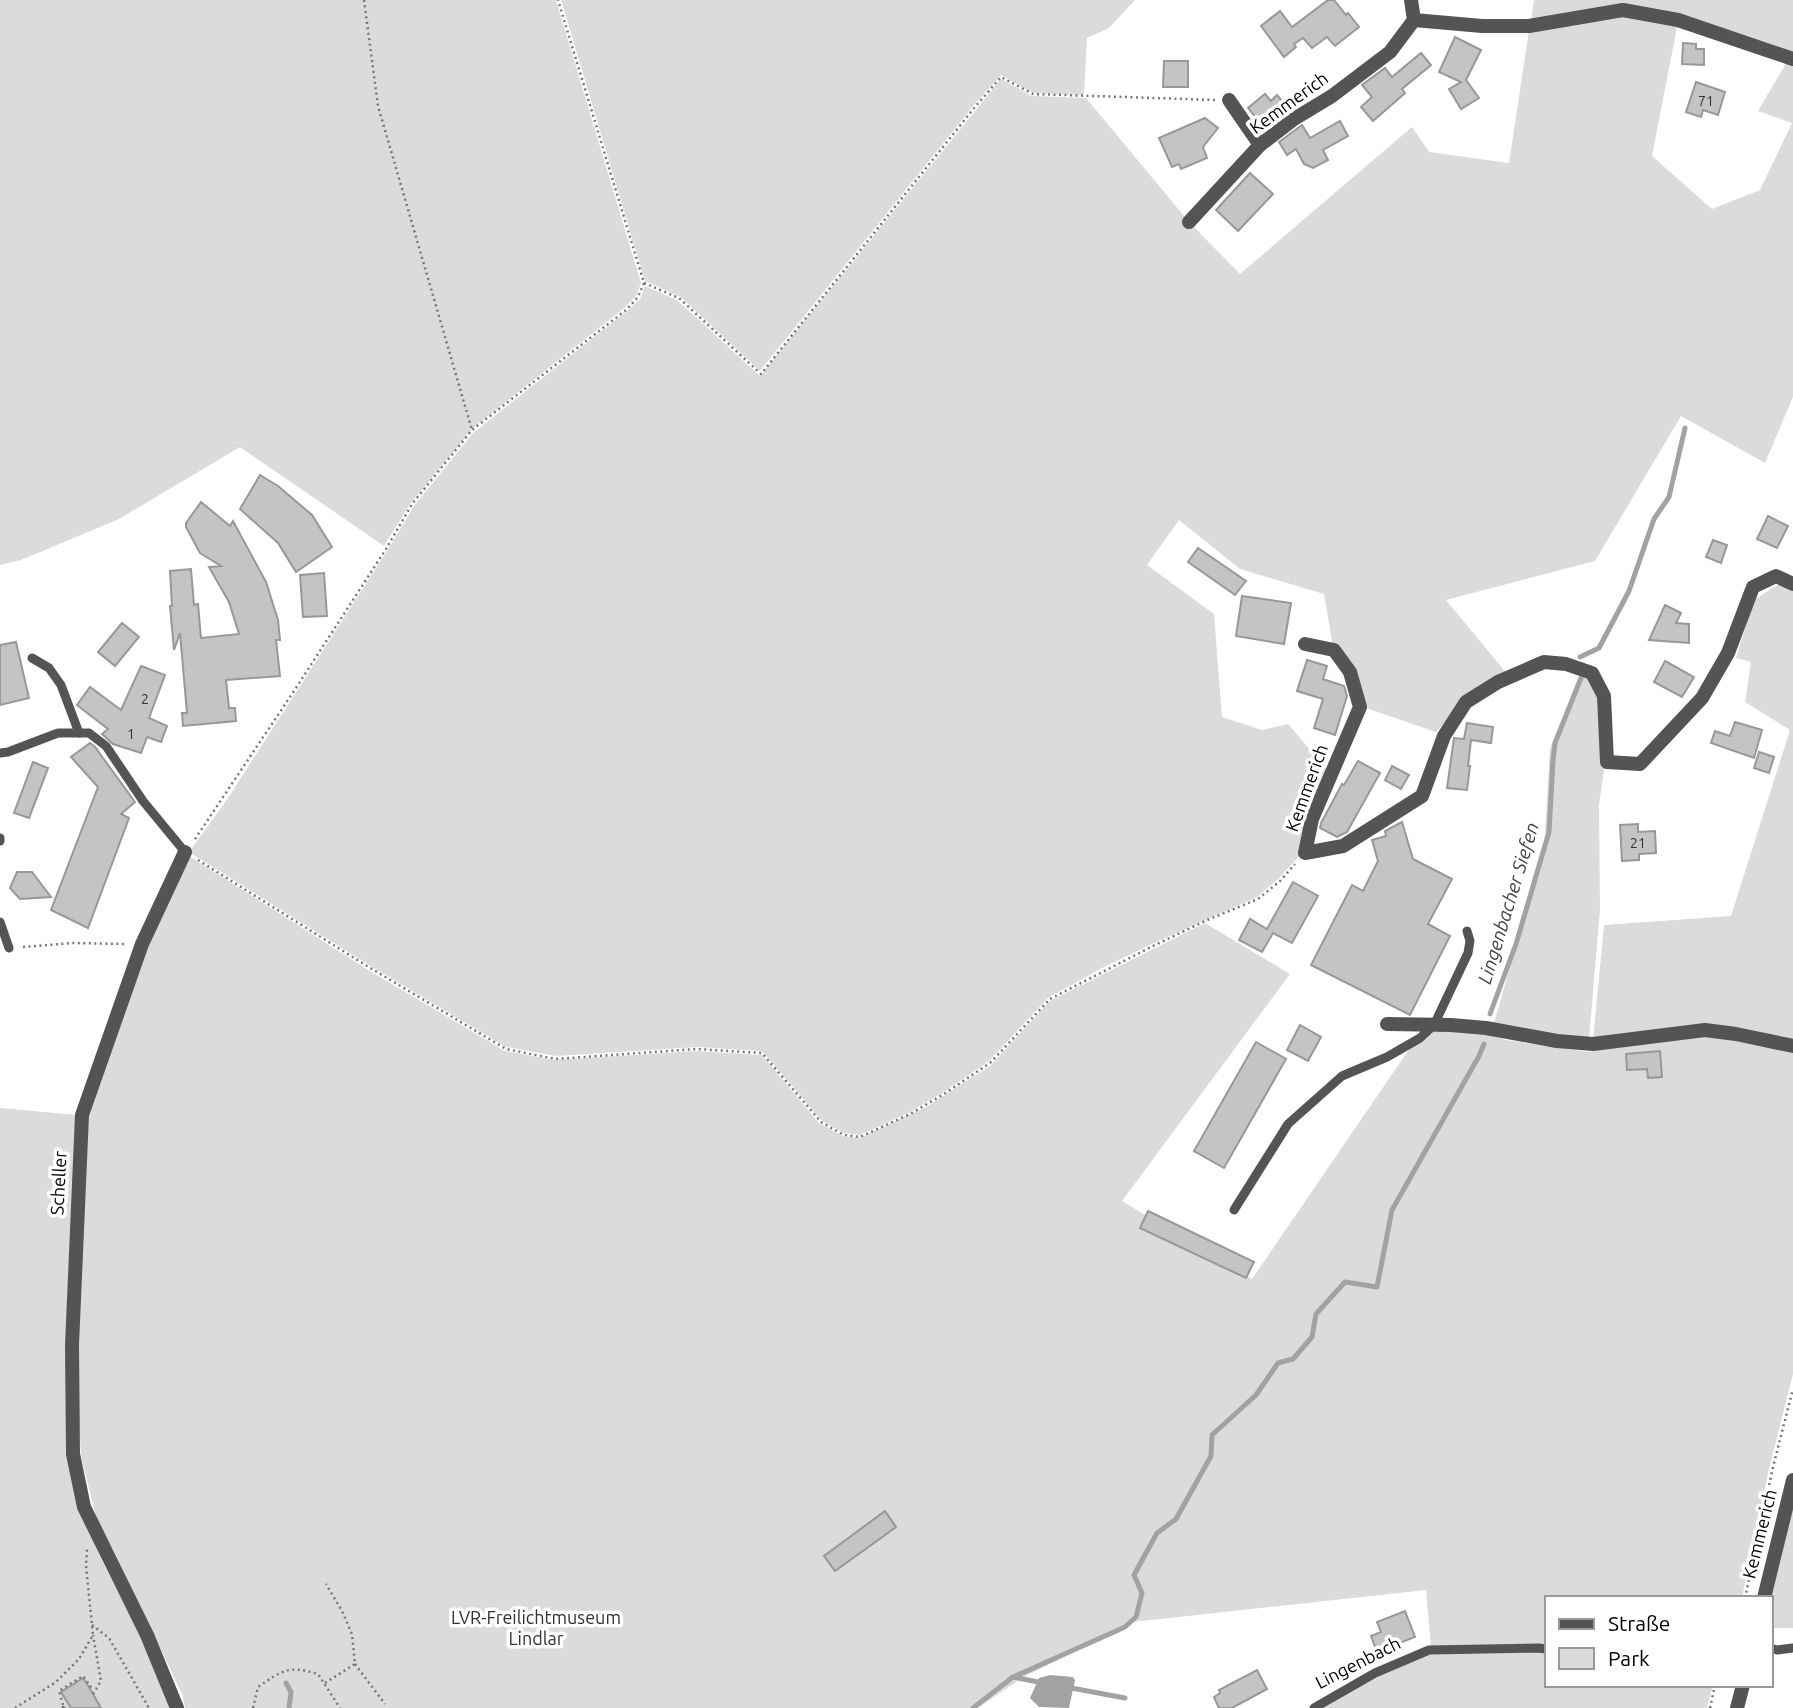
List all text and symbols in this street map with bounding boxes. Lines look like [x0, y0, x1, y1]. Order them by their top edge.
street label: Kemmerich [1246, 67, 1331, 137]
house number: 71 [1698, 93, 1714, 109]
house number: 2 [141, 691, 149, 707]
house number: 1 [127, 726, 135, 742]
street label: Kemmerich [1281, 741, 1331, 834]
water label: Lingenbacher Siefen [1473, 820, 1543, 986]
house number: 21 [1630, 835, 1646, 851]
street label: Scheller [46, 1150, 70, 1216]
street label: Kemmerich [1738, 1487, 1780, 1581]
legend [1545, 1596, 1772, 1687]
park label: LVR-Freilichtmuseum Lindlar [451, 1607, 621, 1648]
text: Straße [1608, 1611, 1670, 1635]
street label: Lingenbach [1312, 1632, 1403, 1692]
text: Park [1608, 1646, 1650, 1670]

